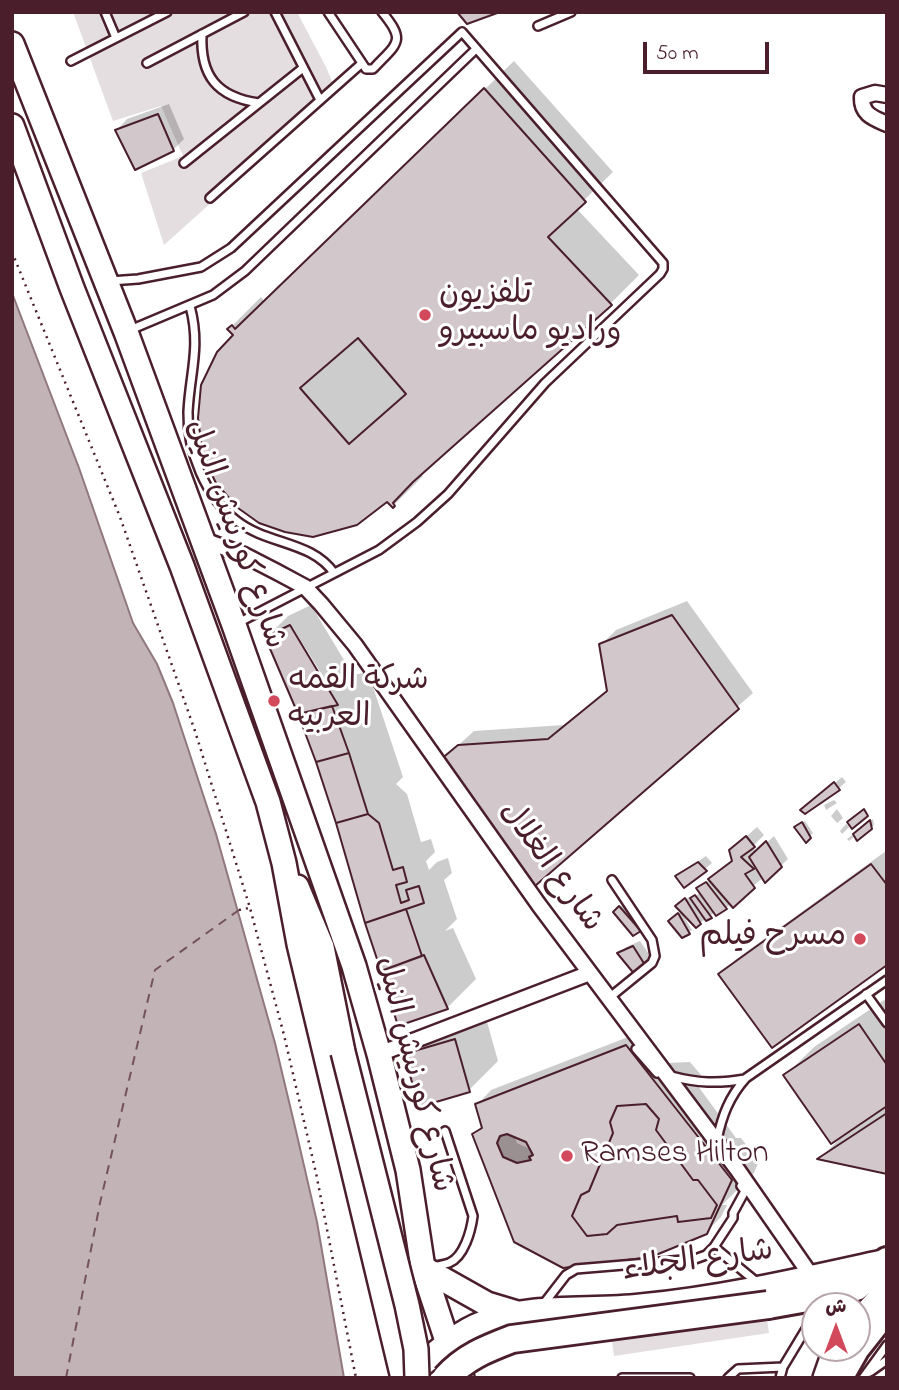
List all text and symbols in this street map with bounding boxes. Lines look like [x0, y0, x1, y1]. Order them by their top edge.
scale bar [647, 28, 773, 72]
text: 50 m [656, 39, 699, 69]
place label: تلفزيون وراديو ماسبيرو [439, 278, 622, 353]
marker: تلفزيون وراديو ماسبيرو [417, 307, 433, 323]
street label: شارع كورنيش النيل [174, 415, 292, 655]
place label: شركة القمه العربيه [288, 664, 429, 739]
marker: شركة القمه العربيه [266, 693, 282, 709]
street label: شارع الغلال [489, 795, 609, 941]
place label: مسرح فيلم [699, 920, 846, 958]
marker: مسرح فيلم [852, 931, 868, 947]
street label: شارع كورنيش النيل [364, 953, 460, 1197]
place label: Ramses Hilton [581, 1137, 769, 1175]
marker: Ramses Hilton [559, 1148, 575, 1164]
street label: شارع الجلاء [620, 1233, 776, 1293]
north arrow [801, 1292, 871, 1362]
text: ش [826, 1294, 846, 1321]

